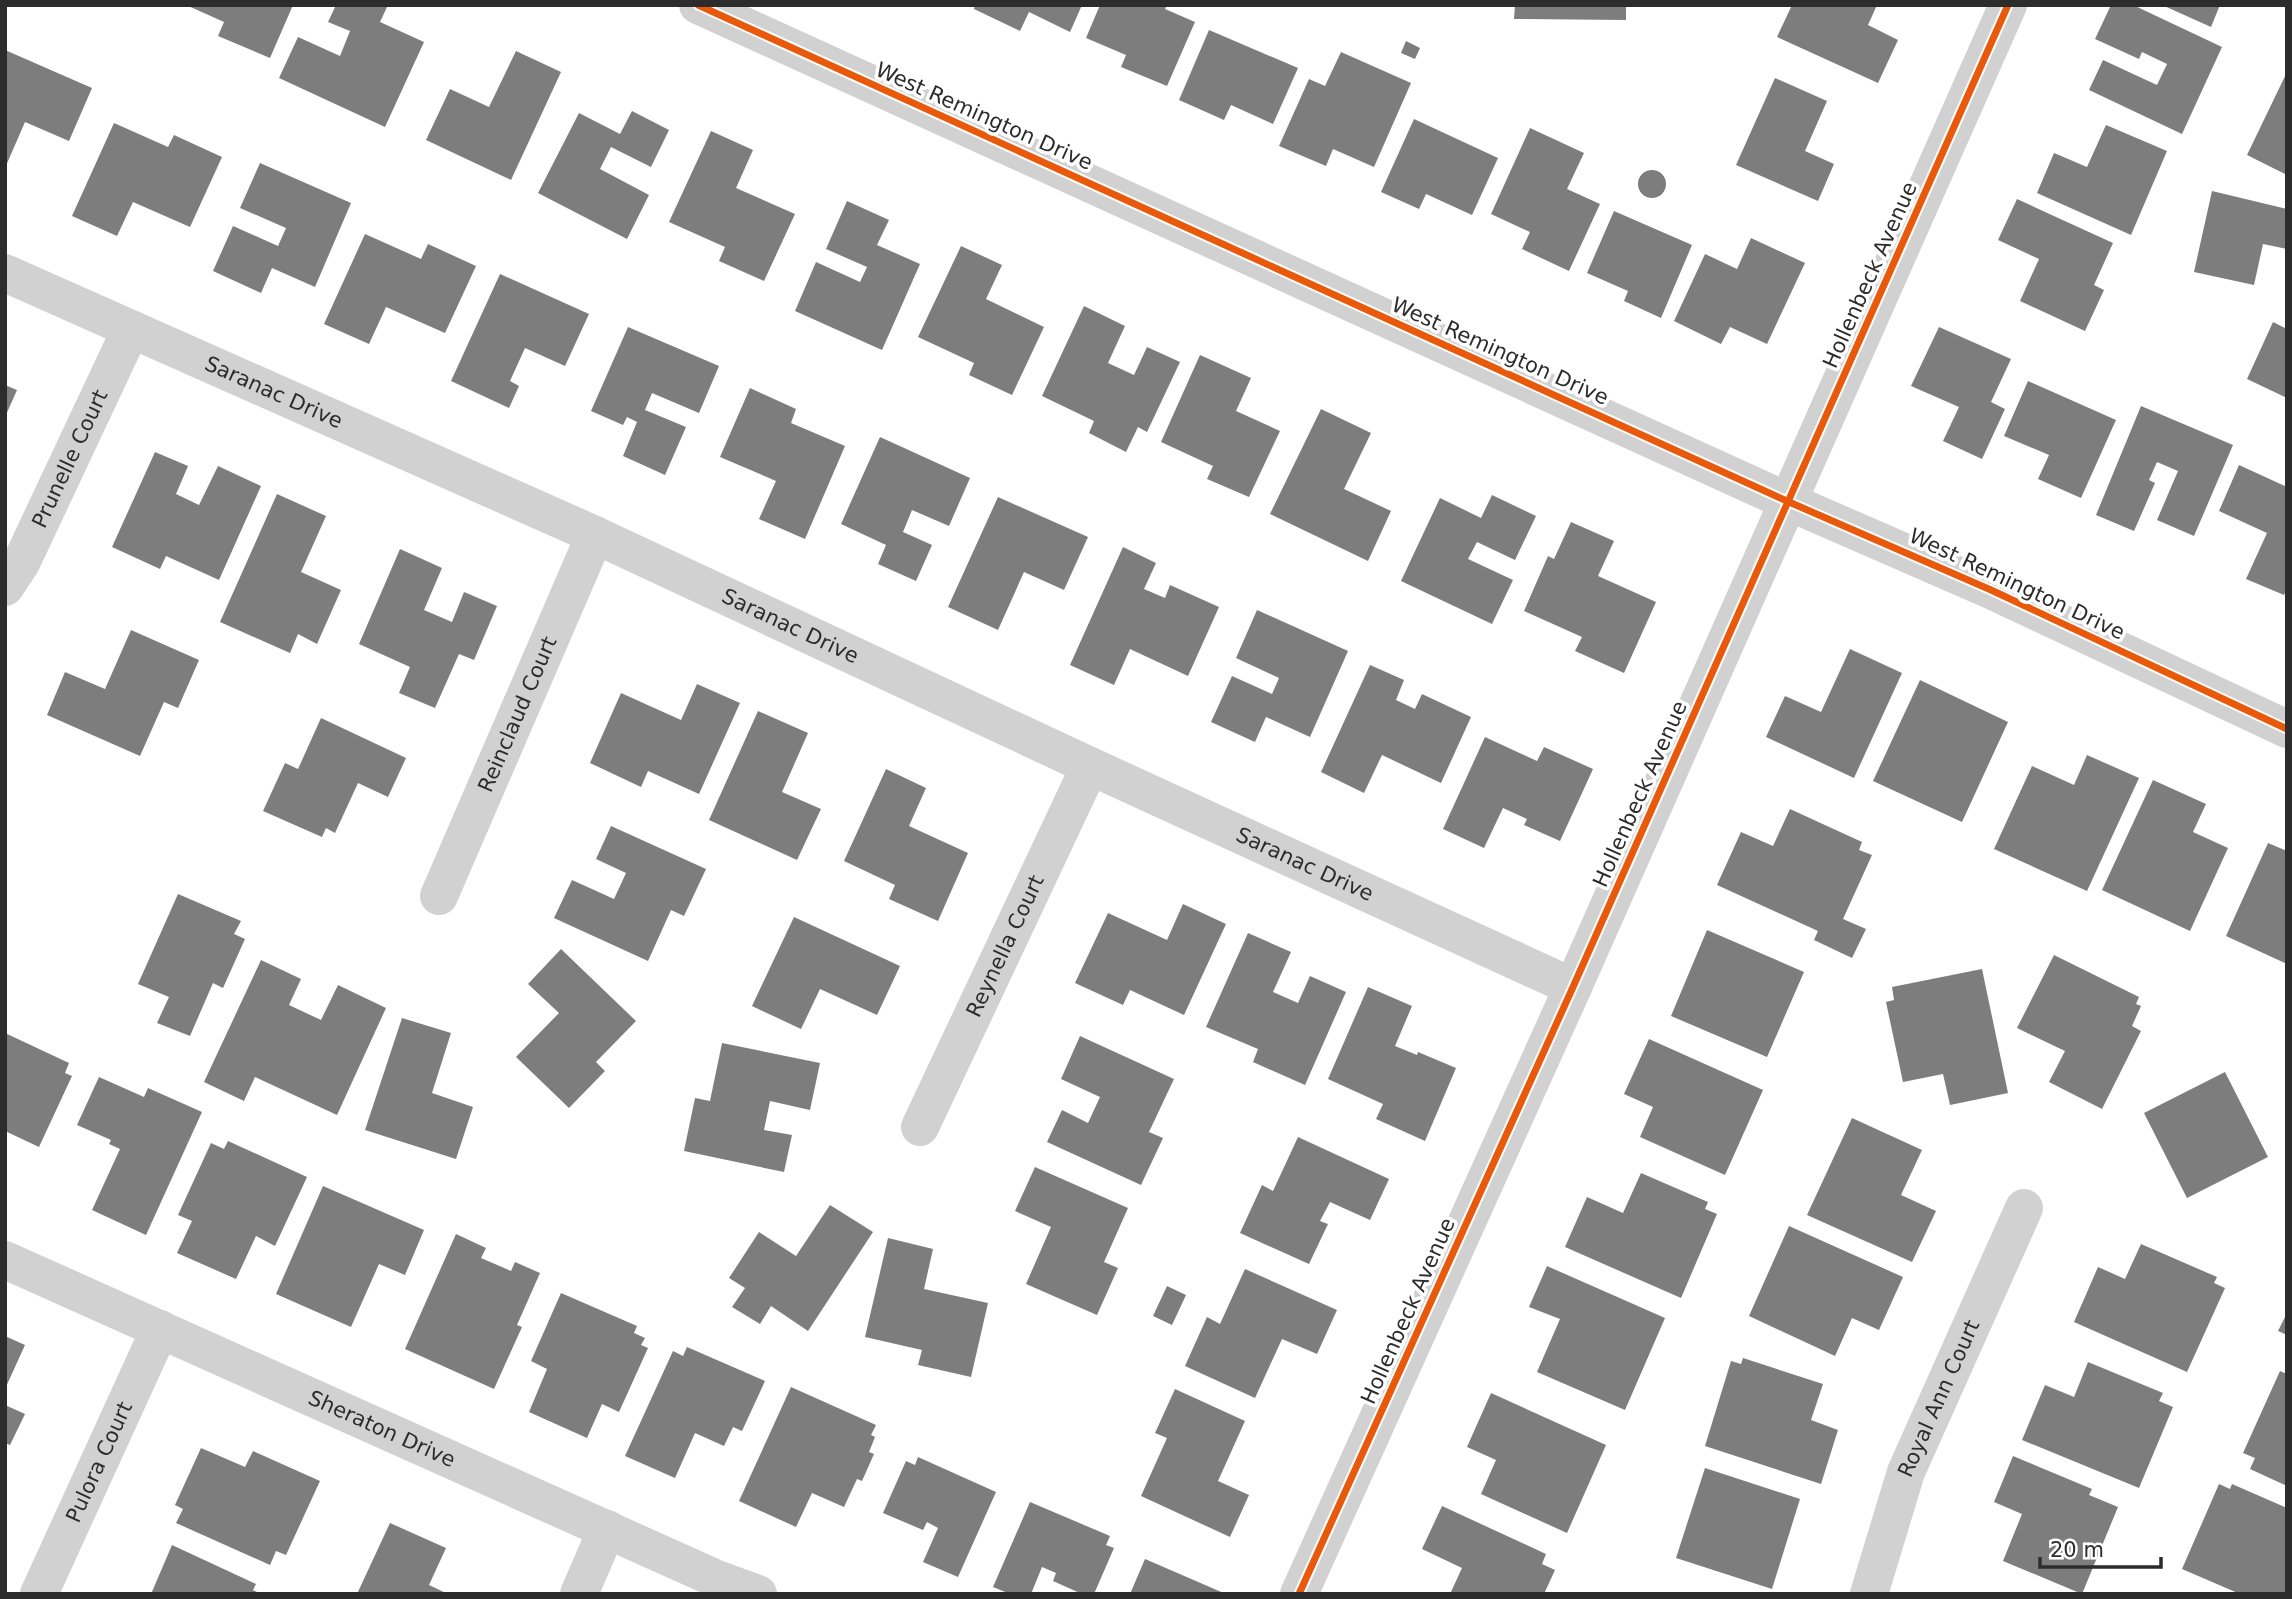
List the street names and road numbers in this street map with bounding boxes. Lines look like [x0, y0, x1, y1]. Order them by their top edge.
street label: West Remington Drive [872, 57, 1096, 175]
street label: Hollenbeck Avenue [1818, 178, 1922, 372]
street label: West Remington Drive [1388, 292, 1612, 410]
street label: Saranac Drive [201, 351, 346, 433]
street label: Prunelle Court [27, 386, 113, 532]
street label: West Remington Drive [1906, 523, 2128, 645]
street label: Saranac Drive [718, 584, 862, 668]
street label: Reinclaud Court [473, 633, 562, 796]
street label: Hollenbeck Avenue [1588, 697, 1692, 891]
street label: Saranac Drive [1232, 823, 1377, 906]
street label: Reynella Court [961, 871, 1049, 1021]
street label: Hollenbeck Avenue [1356, 1214, 1460, 1408]
street label: Royal Ann Court [1893, 1316, 1984, 1481]
street label: Sheraton Drive [305, 1386, 459, 1472]
street label: Pulora Court [61, 1398, 137, 1526]

